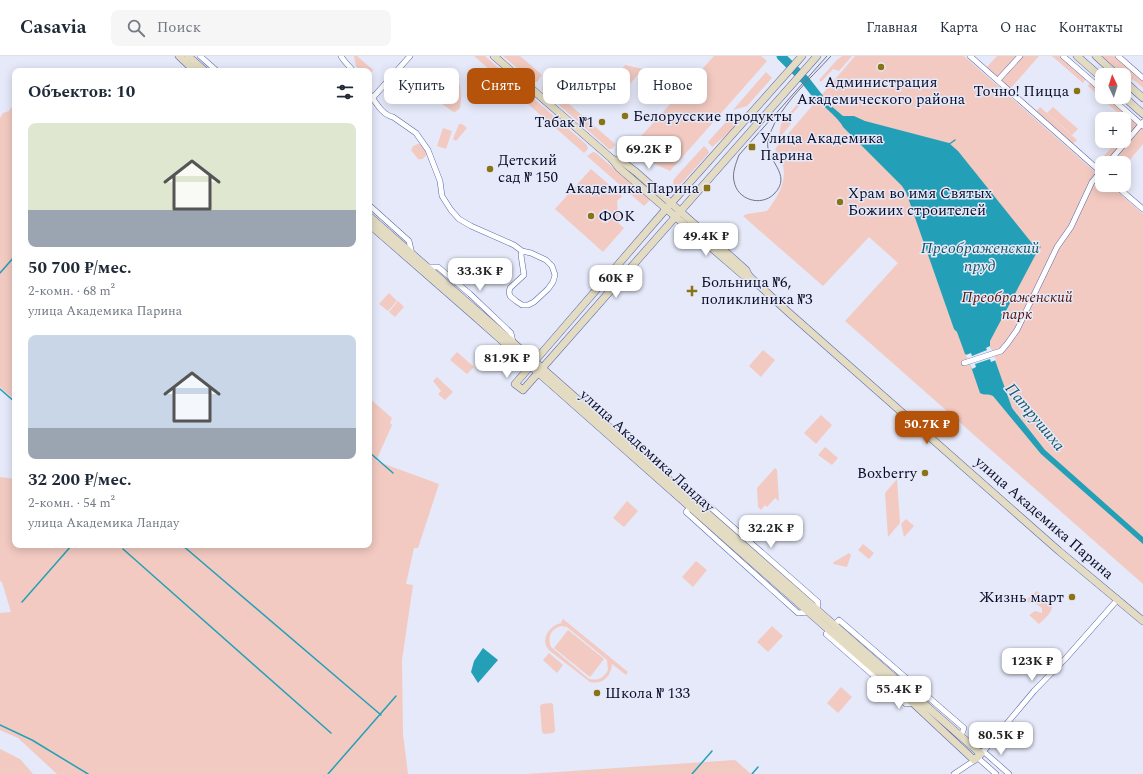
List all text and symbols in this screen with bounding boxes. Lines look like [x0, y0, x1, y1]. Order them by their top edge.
search box [111, 10, 391, 46]
text: Casavia [20, 13, 87, 42]
text: Поиск [157, 16, 201, 39]
icon: search [125, 17, 147, 39]
text: Главная [866, 17, 918, 38]
text: Карта [940, 17, 978, 38]
text: О нас [1000, 17, 1037, 38]
text: Контакты [1059, 17, 1123, 38]
marker: Администрация Академического района [876, 62, 886, 72]
chip: Купить [384, 68, 459, 104]
chip: Снять [467, 68, 535, 104]
chip: Фильтры [543, 68, 630, 104]
chip: Новое [638, 68, 707, 104]
north arrow [1095, 68, 1131, 104]
map controls [1095, 68, 1131, 192]
place label: Администрация Академического района [797, 71, 966, 111]
text: Объектов: 10 [28, 79, 135, 105]
place label: Точно! Пицца [973, 80, 1070, 103]
icon: filters [334, 81, 356, 103]
marker: Точно! Пицца [1072, 86, 1082, 96]
place label: Белорусские продукты [633, 105, 792, 128]
place label: Табак №1 [535, 111, 594, 134]
marker: Белорусские продукты [620, 111, 630, 121]
button: + [1095, 112, 1131, 148]
marker: Табак №1 [597, 117, 607, 127]
place label: Улица Академика Парина [760, 127, 884, 167]
pin: 69.2K ₽ [612, 136, 686, 170]
text: 69.2K ₽ [626, 139, 672, 159]
marker: Улица Академика Парина [747, 142, 757, 152]
icon: home [156, 149, 228, 221]
place label: Детский сад № 150 [498, 149, 558, 189]
button: − [1095, 156, 1131, 192]
marker: Детский сад № 150 [485, 164, 495, 174]
place label: Академика Парина [565, 177, 700, 200]
place label: Храм во имя Святых Божиих строителей [848, 182, 993, 222]
marker: Академика Парина [702, 183, 712, 193]
marker: Храм во имя Святых Божиих строителей [835, 197, 845, 207]
place label: ФОК [599, 205, 635, 228]
marker: ФОК [586, 211, 596, 221]
pin: 49.4K ₽ [669, 223, 743, 257]
text: 49.4K ₽ [683, 226, 729, 246]
water label: Преображенский пруд [921, 236, 1040, 278]
text: 50 700 ₽/мес. [28, 255, 132, 281]
pin: 33.3K ₽ [443, 258, 517, 292]
text: 33.3K ₽ [457, 261, 503, 281]
pin: 60K ₽ [588, 265, 644, 299]
text: 60K ₽ [598, 268, 634, 288]
place label: Больница №6, поликлиника №3 [701, 271, 813, 311]
text: 2-комн. · 68 m² [28, 281, 115, 301]
marker: Больница №6, поликлиника №3 [686, 285, 698, 297]
park label: Преображенский парк [961, 286, 1073, 326]
text: улица Академика Парина [28, 301, 182, 321]
pin: 81.9K ₽ [470, 345, 544, 379]
text: 81.9K ₽ [484, 348, 530, 368]
icon: home [156, 361, 228, 433]
water label: Патрушиха [999, 378, 1071, 456]
street label: улица Академика Ландау [574, 383, 720, 519]
pin: 50.7K ₽ [890, 411, 964, 445]
text: 50.7K ₽ [904, 414, 950, 434]
street label: улица Академика Парина [969, 450, 1119, 585]
place label: Boxberry [857, 462, 918, 485]
text: 32 200 ₽/мес. [28, 467, 132, 493]
marker: Boxberry [920, 468, 930, 478]
text: 2-комн. · 54 m² [28, 493, 115, 513]
text: улица Академика Ландау [28, 513, 179, 533]
pin: 32.2K ₽ [734, 515, 808, 549]
text: 32.2K ₽ [748, 518, 794, 538]
place label: Жизнь март [979, 586, 1064, 609]
marker: Жизнь март [1067, 592, 1077, 602]
pin: 123K ₽ [999, 648, 1065, 682]
text: 123K ₽ [1011, 651, 1053, 671]
pin: 55.4K ₽ [862, 676, 936, 710]
text: 55.4K ₽ [876, 679, 922, 699]
place label: Школа № 133 [605, 682, 690, 705]
marker: Школа № 133 [592, 688, 602, 698]
pin: 80.5K ₽ [964, 722, 1038, 756]
text: 80.5K ₽ [978, 725, 1024, 745]

